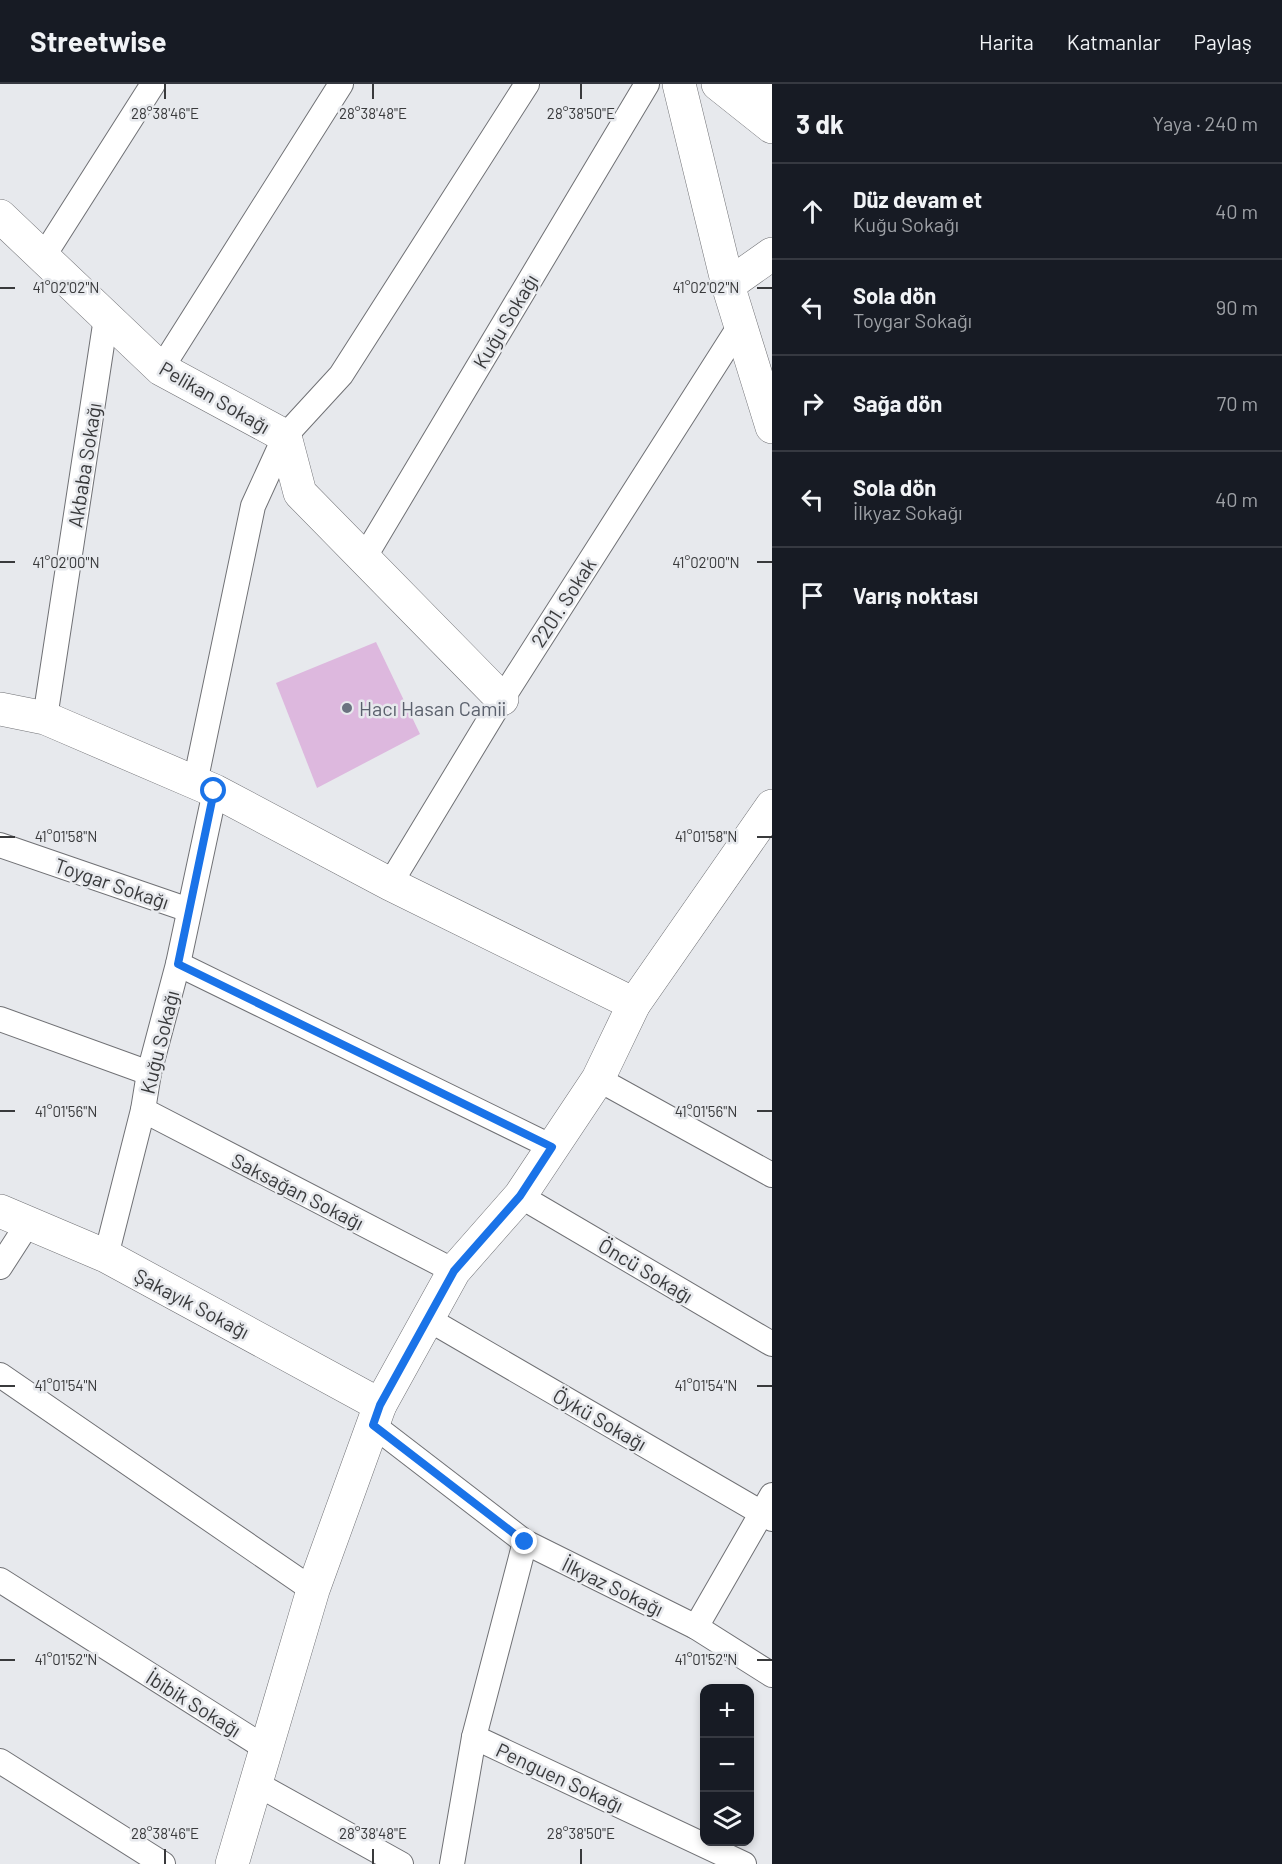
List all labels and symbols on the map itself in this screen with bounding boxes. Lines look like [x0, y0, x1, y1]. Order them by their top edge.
text: 28°38'46"E [131, 104, 199, 122]
text: 28°38'48"E [339, 104, 407, 122]
text: 28°38'50"E [547, 104, 615, 122]
street label: Kuğu Sokağı [467, 269, 543, 373]
text: 41°02'02"N [33, 278, 99, 296]
text: 41°02'02"N [673, 278, 739, 296]
street label: Pelikan Sokağı [156, 356, 274, 438]
street label: Akbaba Sokağı [62, 401, 106, 529]
text: 41°02'00"N [32, 553, 100, 571]
street label: 2201. Sokak [525, 553, 601, 651]
text: 41°02'00"N [672, 553, 740, 571]
place label: Hacı Hasan Camii [359, 696, 506, 720]
marker: Hacı Hasan Camii [340, 701, 354, 715]
route start [200, 777, 226, 803]
text: 41°01'58"N [35, 827, 97, 845]
text: 41°01'58"N [675, 827, 737, 845]
street label: Toygar Sokağı [52, 852, 172, 914]
street label: Kuğu Sokağı [135, 988, 183, 1096]
text: 41°01'56"N [35, 1102, 97, 1120]
text: 41°01'56"N [675, 1102, 737, 1120]
street label: Saksağan Sokağı [228, 1147, 368, 1235]
street label: Öncü Sokağı [594, 1232, 698, 1308]
street label: Şakayık Sokağı [130, 1263, 254, 1343]
text: 41°01'54"N [35, 1376, 97, 1394]
text: 41°01'54"N [675, 1376, 737, 1394]
street label: Öykü Sokağı [549, 1383, 651, 1455]
route end [511, 1528, 537, 1554]
street label: İlkyaz Sokağı [559, 1551, 667, 1621]
text: 41°01'52"N [35, 1650, 97, 1668]
text: 41°01'52"N [675, 1650, 737, 1668]
street label: İbibik Sokağı [142, 1664, 246, 1742]
street label: Penguen Sokağı [493, 1737, 627, 1817]
text: 28°38'46"E [131, 1824, 199, 1842]
text: 28°38'48"E [339, 1824, 407, 1842]
text: 28°38'50"E [547, 1824, 615, 1842]

